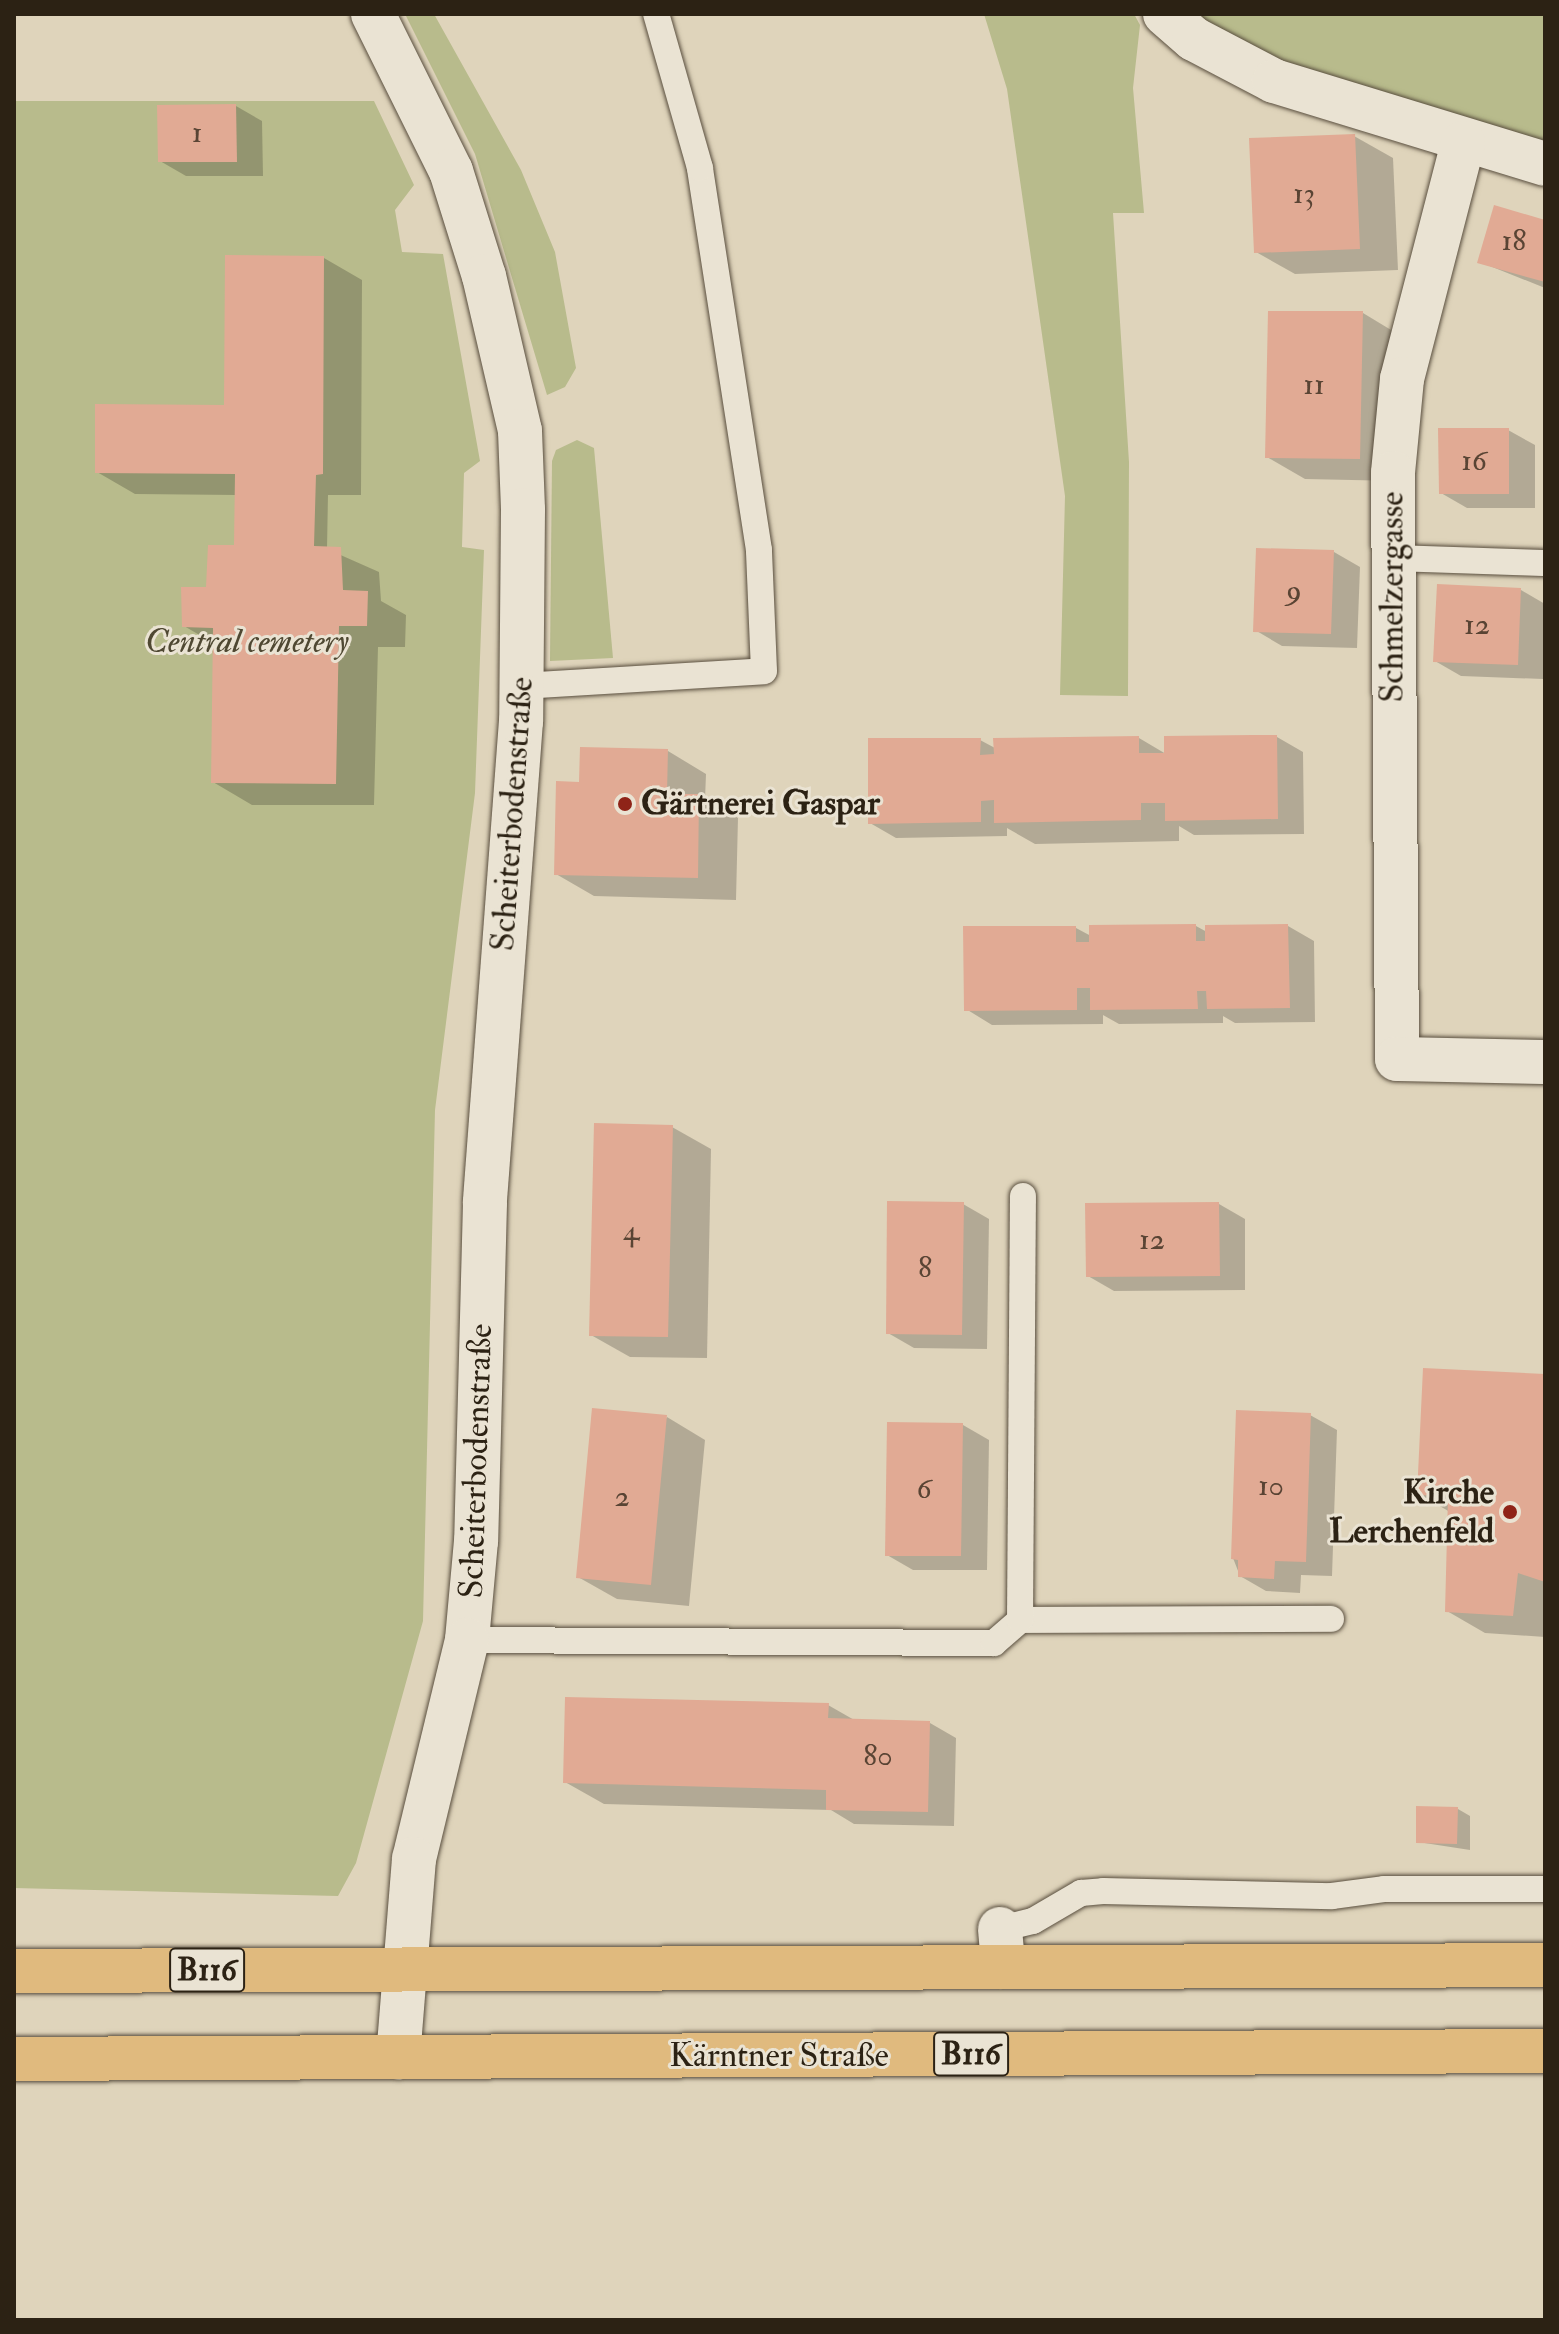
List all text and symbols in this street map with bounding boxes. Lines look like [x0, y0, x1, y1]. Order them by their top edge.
house number: 1 [192, 115, 202, 151]
house number: 13 [1293, 176, 1315, 212]
house number: 18 [1502, 223, 1526, 259]
house number: 11 [1303, 367, 1325, 403]
house number: 16 [1461, 443, 1487, 479]
street label: Schmelzergasse [1372, 491, 1412, 703]
house number: 9 [1286, 573, 1302, 609]
house number: 12 [1464, 607, 1490, 643]
park label: Central cemetery [145, 622, 349, 662]
street label: Scheiterbodenstraße [482, 676, 542, 952]
place label: Gärtnerei Gaspar [641, 784, 880, 824]
marker: Gärtnerei Gaspar [616, 795, 634, 813]
house number: 4 [623, 1213, 639, 1249]
house number: 12 [1139, 1222, 1165, 1258]
house number: 8 [918, 1250, 932, 1286]
street label: Scheiterbodenstraße [451, 1323, 501, 1599]
house number: 10 [1258, 1468, 1284, 1504]
house number: 6 [916, 1471, 932, 1507]
place label: Kirche Lerchenfeld [1329, 1472, 1494, 1552]
house number: 2 [614, 1479, 630, 1515]
marker: Kirche Lerchenfeld [1501, 1503, 1519, 1521]
house number: 80 [863, 1738, 893, 1774]
road number: B116 [169, 1942, 245, 1998]
road number: B116 [933, 2026, 1009, 2082]
street label: Kärntner Straße [669, 2036, 889, 2076]

